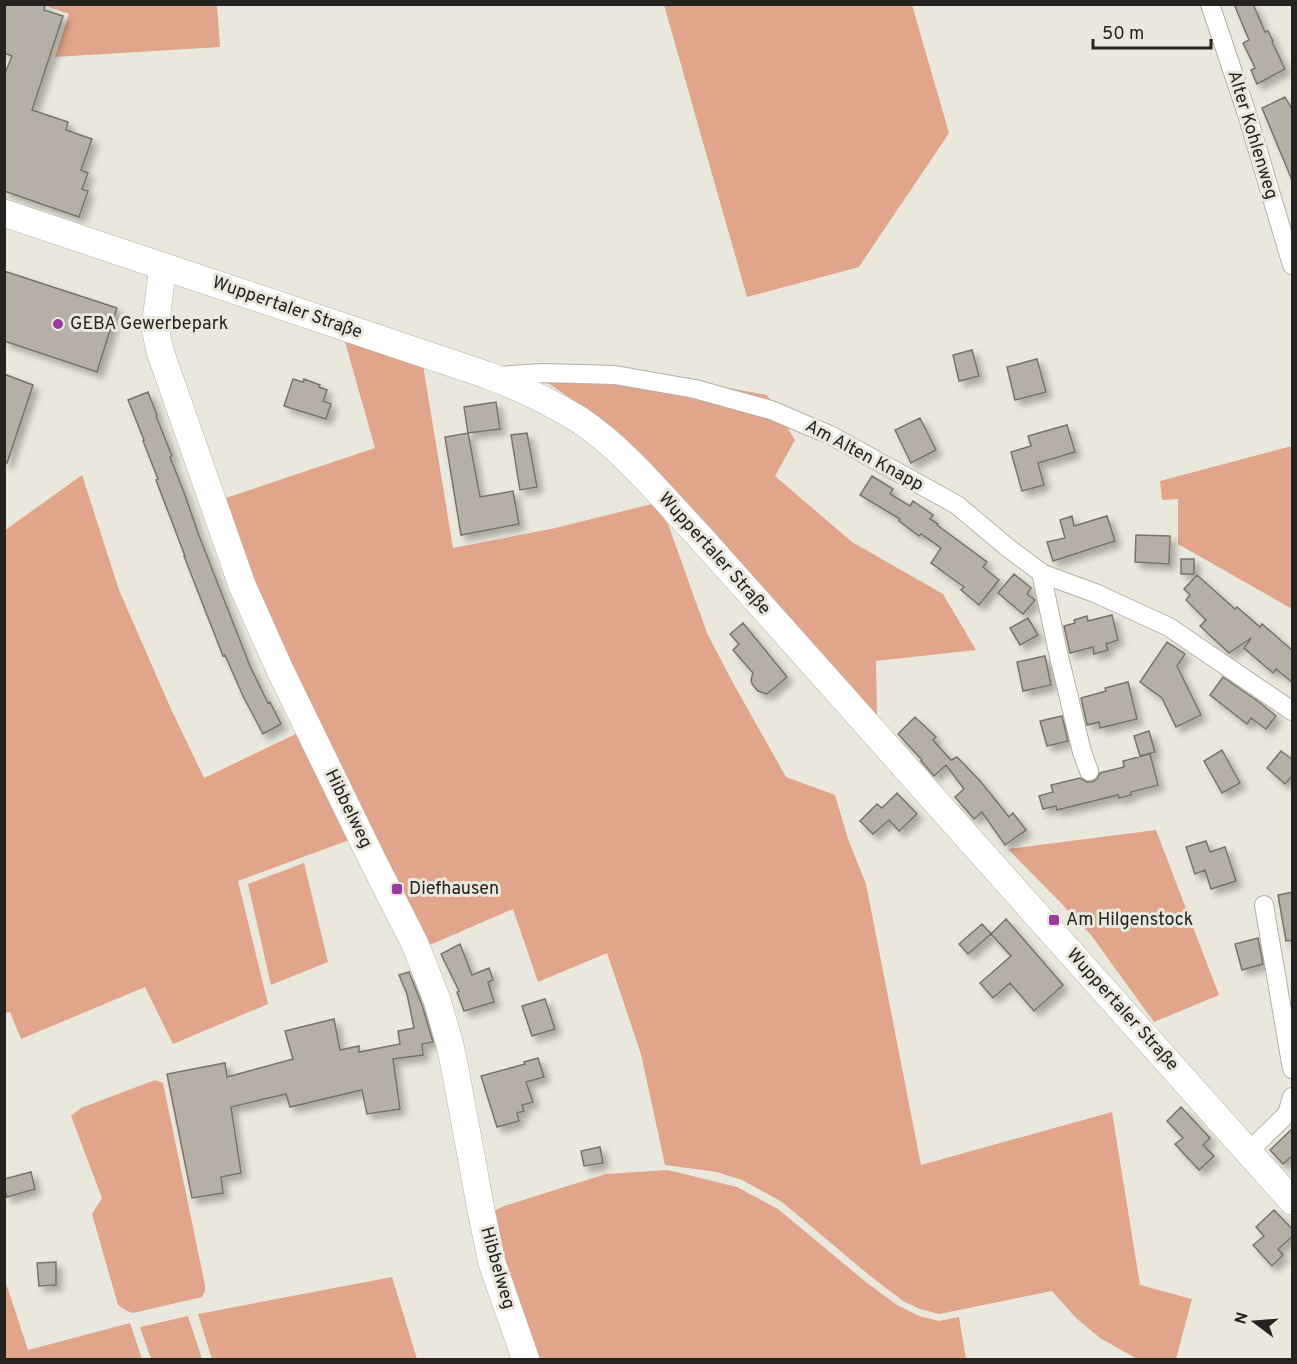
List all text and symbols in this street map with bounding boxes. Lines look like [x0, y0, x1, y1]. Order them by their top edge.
scale bar [1093, 12, 1212, 50]
text: 50 m [1102, 23, 1144, 46]
street label: Alter Kohlenweg [1221, 68, 1283, 202]
street label: Wuppertaler Straße [209, 272, 365, 344]
place label: GEBA Gewerbepark [70, 313, 228, 336]
marker: GEBA Gewerbepark [51, 317, 65, 331]
street label: Am Alten Knapp [801, 415, 927, 497]
street label: Wuppertaler Straße [653, 488, 775, 620]
street label: Hibbelweg [319, 766, 377, 852]
place label: Diefhausen [409, 878, 499, 901]
marker: Diefhausen [390, 882, 404, 896]
place label: Am Hilgenstock [1066, 909, 1193, 932]
marker: Am Hilgenstock [1047, 913, 1061, 927]
street label: Wuppertaler Straße [1061, 944, 1183, 1076]
street label: Hibbelweg [474, 1224, 520, 1312]
north arrow [1225, 1292, 1285, 1352]
text: N [1231, 1310, 1254, 1327]

